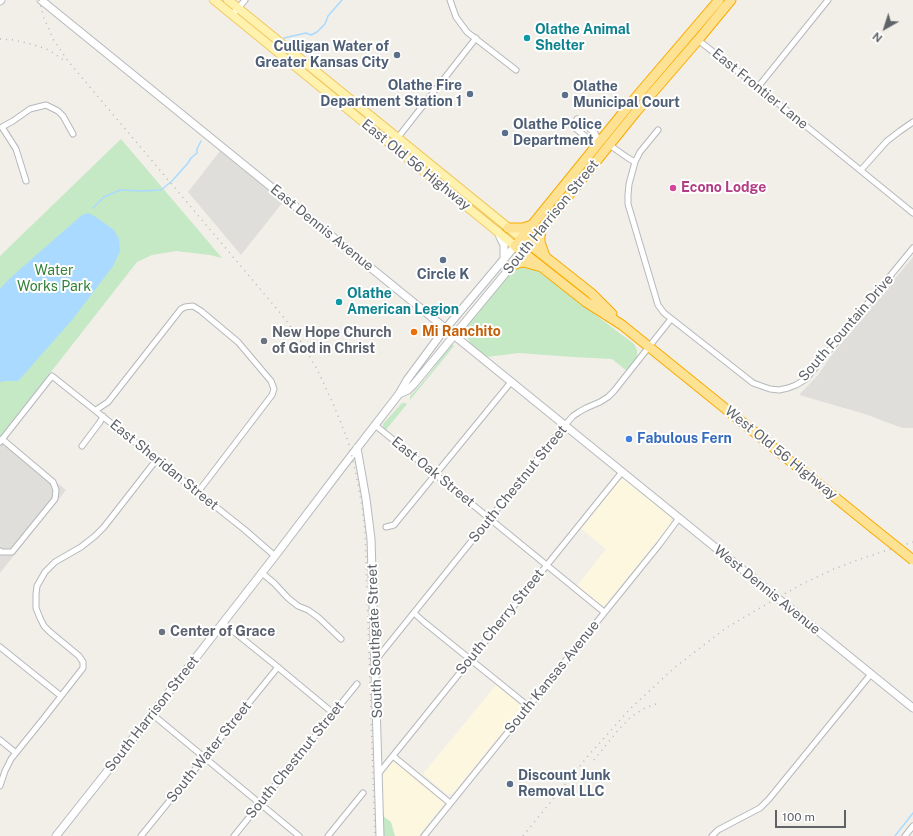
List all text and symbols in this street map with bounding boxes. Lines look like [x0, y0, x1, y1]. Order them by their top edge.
north arrow [865, 8, 905, 48]
place label: Olathe Animal Shelter [535, 22, 630, 54]
text: N [870, 30, 885, 45]
marker: Olathe Animal Shelter [522, 33, 532, 43]
place label: Culligan Water of Greater Kansas City [255, 39, 389, 72]
street label: East Frontier Lane [709, 45, 811, 133]
marker: Culligan Water of Greater Kansas City [392, 50, 402, 60]
place label: Olathe Fire Department Station 1 [320, 78, 462, 110]
place label: Olathe Municipal Court [573, 79, 680, 112]
marker: Olathe Fire Department Station 1 [465, 89, 475, 99]
marker: Olathe Municipal Court [560, 90, 570, 100]
street label: East Old 56 Highway [358, 116, 474, 214]
place label: Olathe Police Department [513, 117, 602, 150]
marker: Olathe Police Department [500, 128, 510, 138]
street label: South Harrison Street [500, 156, 602, 278]
place label: Econo Lodge [681, 180, 766, 196]
street label: East Dennis Avenue [267, 181, 377, 275]
marker: Econo Lodge [668, 183, 678, 193]
marker: Circle K [438, 255, 448, 265]
park label: Water Works Park [17, 263, 91, 296]
place label: Circle K [417, 267, 469, 283]
street label: South Fountain Drive [795, 271, 897, 385]
place label: Olathe American Legion [347, 286, 459, 318]
marker: Olathe American Legion [334, 297, 344, 307]
place label: Mi Ranchito [422, 324, 501, 340]
place label: New Hope Church of God in Christ [272, 325, 392, 358]
marker: Mi Ranchito [409, 327, 419, 337]
marker: New Hope Church of God in Christ [259, 336, 269, 346]
street label: West Old 56 Highway [721, 402, 841, 504]
street label: East Sheridan Street [106, 416, 222, 514]
street label: South Chestnut Street [465, 422, 571, 546]
place label: Fabulous Fern [637, 431, 732, 447]
street label: East Oak Street [388, 433, 478, 511]
marker: Fabulous Fern [624, 434, 634, 444]
street label: West Dennis Avenue [710, 542, 824, 638]
street label: South Southgate Street [364, 563, 386, 719]
street label: South Cherry Street [452, 566, 548, 678]
street label: South Kansas Avenue [501, 617, 603, 737]
place label: Center of Grace [170, 624, 275, 640]
marker: Center of Grace [157, 627, 167, 637]
street label: South Harrison Street [102, 653, 202, 775]
street label: South Water Street [163, 698, 255, 806]
street label: South Chestnut Street [242, 698, 348, 822]
place label: Discount Junk Removal LLC [518, 768, 611, 800]
marker: Discount Junk Removal LLC [505, 779, 515, 789]
scale bar [777, 802, 848, 828]
text: 100 m [782, 810, 815, 824]

